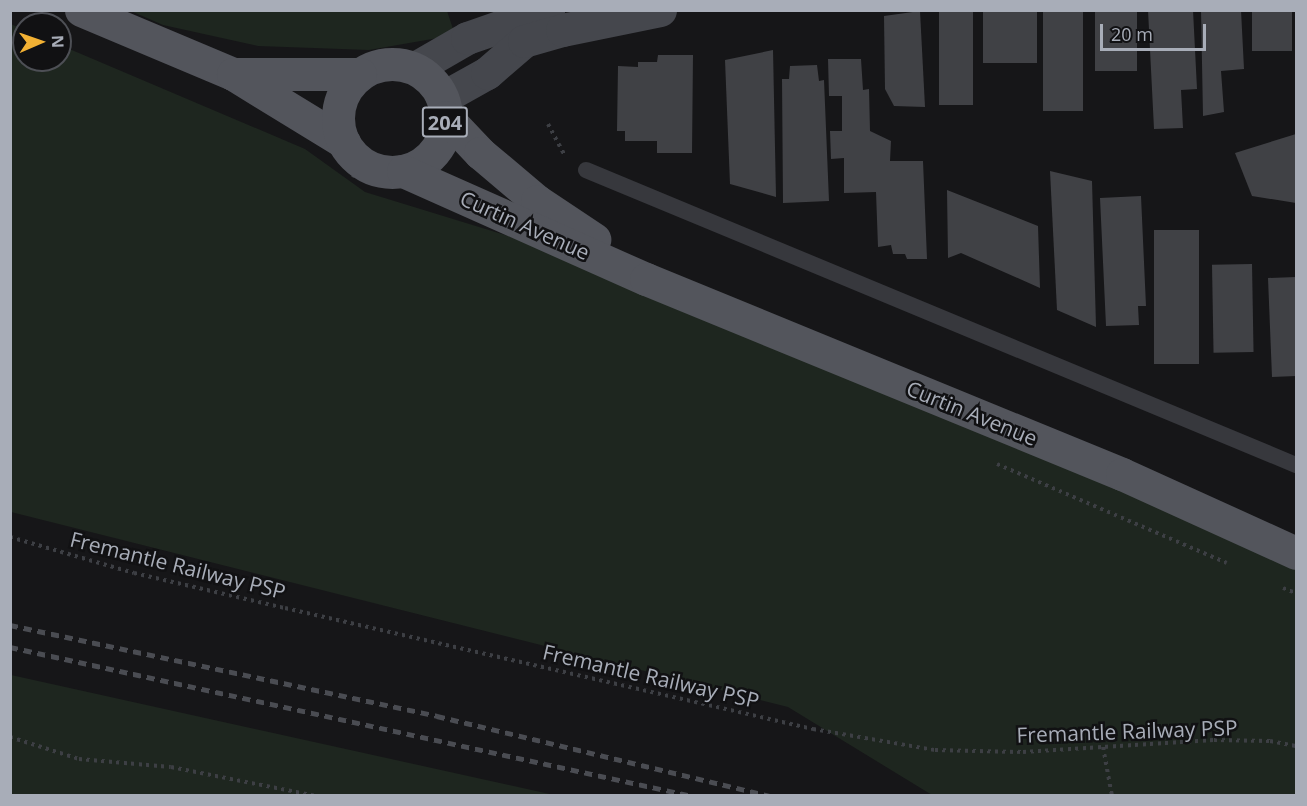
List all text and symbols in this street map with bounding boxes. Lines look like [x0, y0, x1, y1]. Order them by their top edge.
north arrow [12, 12, 72, 72]
scale bar [1103, 12, 1210, 50]
text: 20 m [1111, 22, 1153, 46]
text: N [47, 35, 69, 48]
road number: 204 [421, 105, 469, 139]
street label: Curtin Avenue [456, 185, 594, 265]
street label: Curtin Avenue [903, 375, 1041, 451]
street label: Fremantle Railway PSP [68, 526, 288, 604]
street label: Fremantle Railway PSP [540, 639, 762, 713]
street label: Fremantle Railway PSP [1016, 715, 1238, 747]

